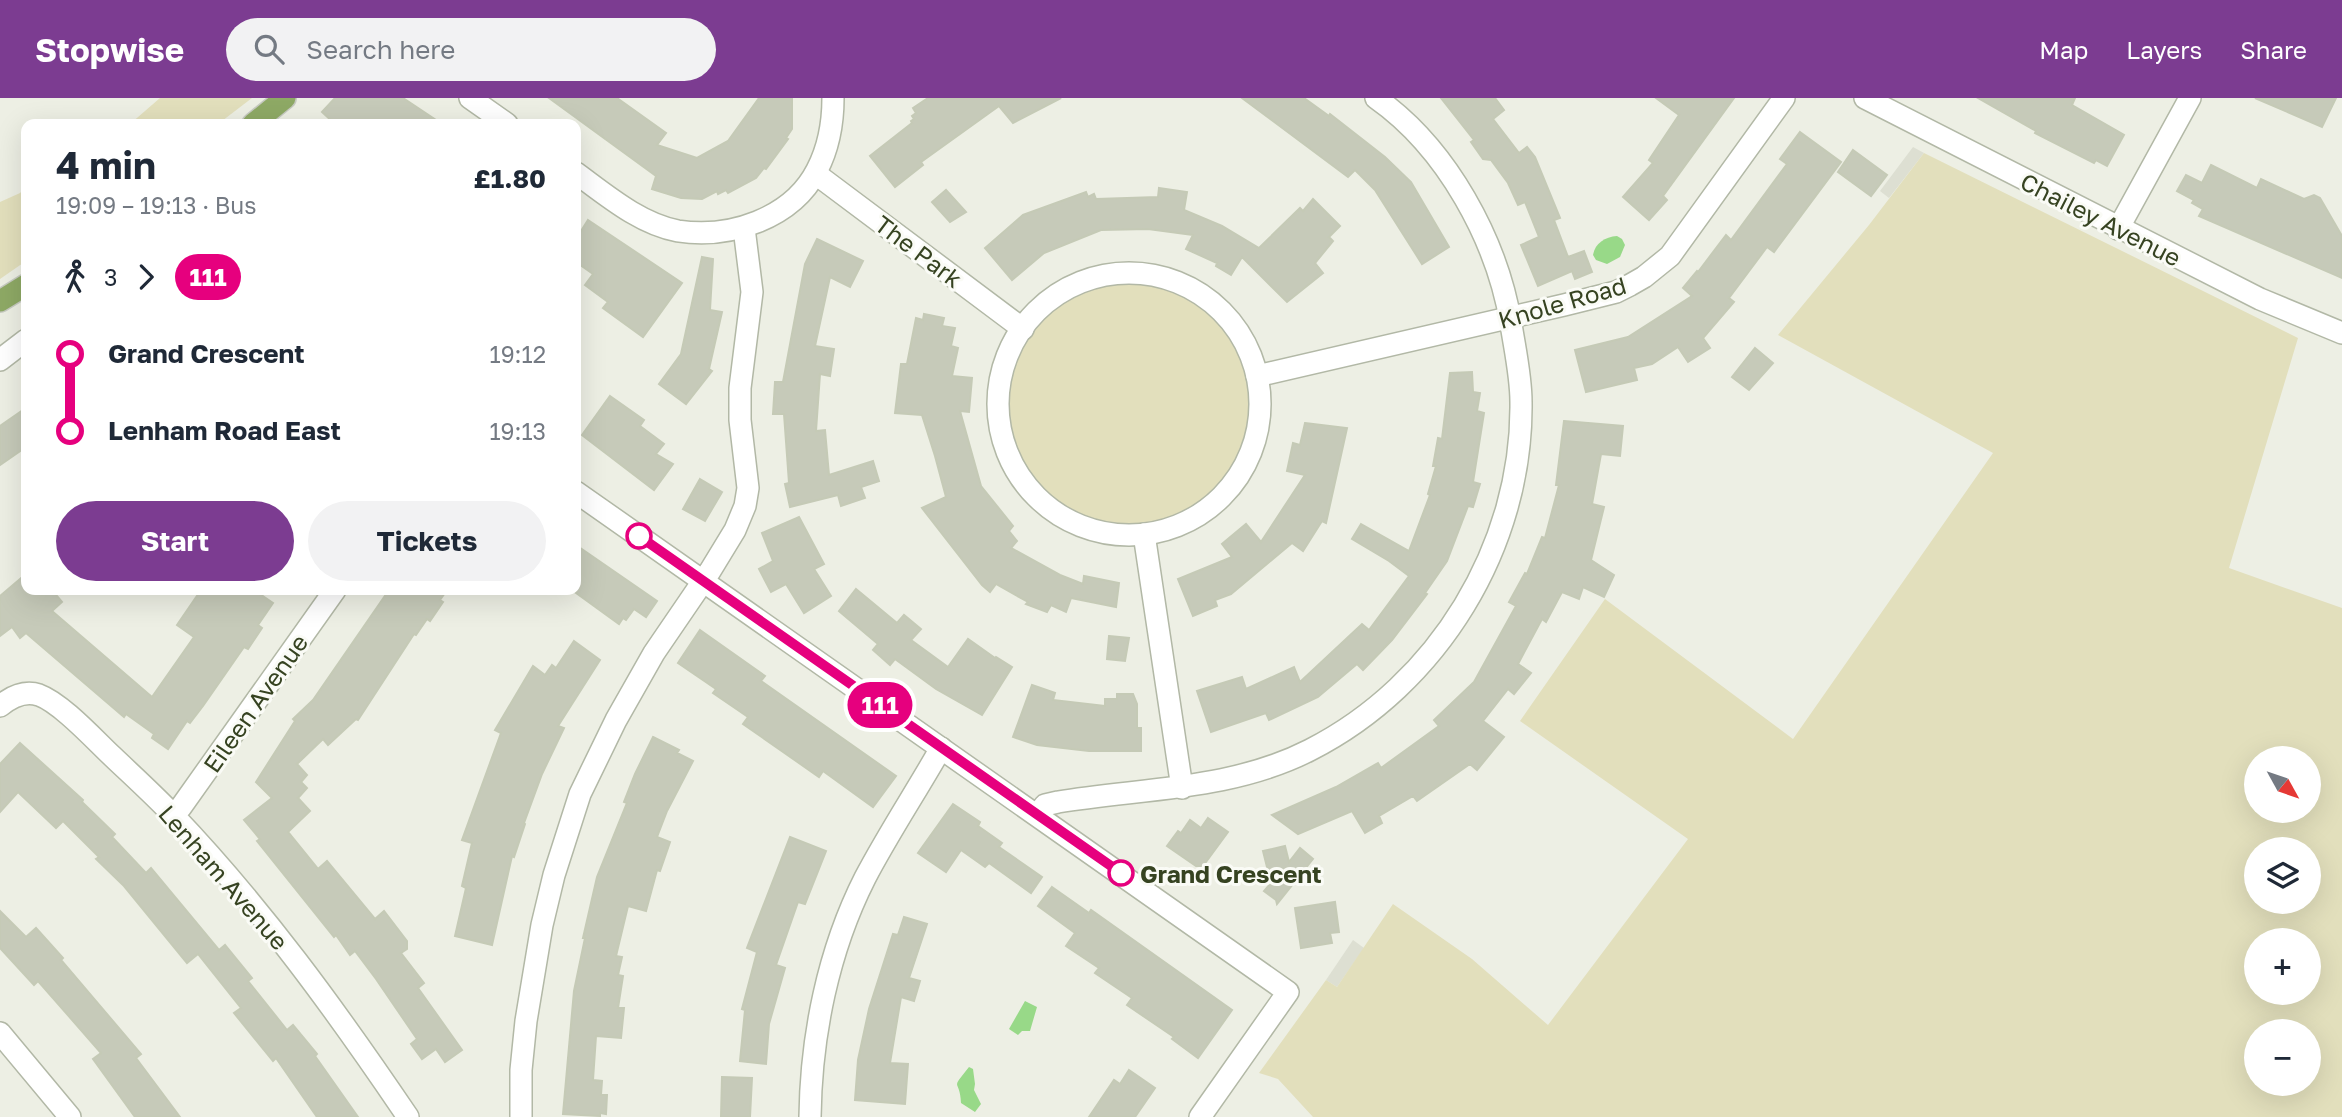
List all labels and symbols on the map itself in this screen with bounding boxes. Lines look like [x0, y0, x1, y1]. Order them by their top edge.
street label: Chailey Avenue [2016, 166, 2186, 272]
street label: The Park [870, 209, 968, 293]
street label: Knole Road [1495, 270, 1629, 334]
unlabelled marker [626, 523, 652, 549]
street label: Eileen Avenue [197, 628, 313, 778]
line badge: 111 [840, 682, 920, 728]
north arrow [2244, 746, 2320, 822]
street label: Lenham Avenue [153, 799, 295, 955]
place label: Grand Crescent [1140, 859, 1322, 888]
marker: Grand Crescent [1108, 860, 1134, 886]

